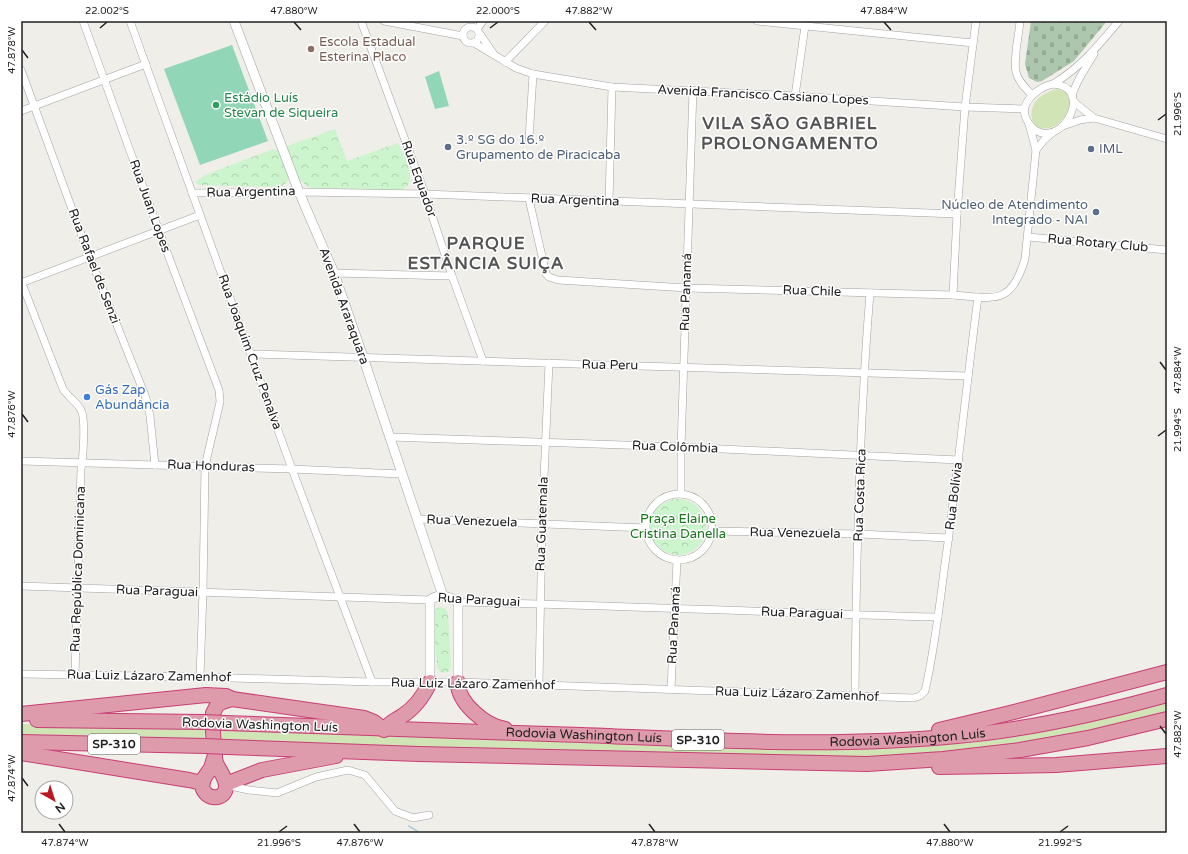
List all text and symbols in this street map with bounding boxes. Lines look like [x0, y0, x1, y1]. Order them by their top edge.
text: 22.002°S [85, 5, 129, 17]
text: 47.880°W [270, 5, 318, 17]
text: 22.000°S [476, 5, 520, 17]
text: 47.882°W [565, 5, 613, 17]
text: 47.884°W [860, 5, 908, 17]
text: 47.878°W [6, 26, 18, 74]
place label: Escola Estadual Esterina Placo [319, 34, 416, 65]
marker: Escola Estadual Esterina Placo [306, 44, 316, 54]
street label: Avenida Francisco Cassiano Lopes [657, 81, 869, 109]
place label: Estádio Luís Stevan de Siqueira [224, 90, 338, 121]
text: 21.996°S [1172, 92, 1184, 136]
marker: Estádio Luís Stevan de Siqueira [211, 100, 221, 110]
district label: VILA SÃO GABRIEL PROLONGAMENTO [701, 113, 879, 154]
place label: 3.º SG do 16.º Grupamento de Piracicaba [456, 132, 620, 163]
street label: Rua Equador [398, 138, 440, 220]
place label: IML [1099, 141, 1123, 157]
marker: 3.º SG do 16.º Grupamento de Piracicaba [443, 142, 453, 152]
marker: IML [1086, 144, 1096, 154]
street label: Rua Juan Lopes [126, 157, 174, 255]
street label: Rua Argentina [206, 183, 296, 201]
street label: Rua Argentina [530, 190, 620, 210]
place label: Núcleo de Atendimento Integrado - NAI [941, 197, 1088, 228]
street label: Rua Rafael de Senzi [65, 206, 123, 326]
marker: Núcleo de Atendimento Integrado - NAI [1091, 207, 1101, 217]
street label: Rua Rotary Club [1047, 231, 1149, 255]
district label: PARQUE ESTÂNCIA SUIÇA [408, 233, 564, 274]
street label: Avenida Araraquara [315, 245, 373, 367]
street label: Rua Panamá [677, 253, 695, 331]
street label: Rua Joaquim Cruz Penalva [214, 272, 286, 432]
street label: Rua Chile [782, 282, 842, 300]
text: 47.884°W [1172, 346, 1184, 394]
street label: Rua Peru [582, 357, 638, 373]
place label: Gás Zap Abundância [95, 382, 170, 413]
text: 47.876°W [6, 390, 18, 438]
marker: Gás Zap Abundância [82, 392, 92, 402]
text: 21.994°S [1172, 408, 1184, 452]
street label: Rua Colômbia [632, 437, 718, 457]
street label: Rua Costa Rica [850, 448, 870, 542]
street label: Rua Honduras [167, 456, 255, 476]
street label: Rua Bolívia [942, 461, 966, 531]
street label: Rua Guatemala [532, 476, 552, 572]
street label: Rua República Dominicana [67, 486, 89, 652]
street label: Rua Venezuela [426, 511, 518, 531]
park label: Praça Elaine Cristina Danella [630, 511, 726, 542]
street label: Rua Venezuela [749, 524, 841, 542]
street label: Rua Paraguai [115, 582, 199, 600]
street label: Rua Panamá [664, 586, 684, 664]
street label: Rua Paraguai [437, 590, 521, 610]
street label: Rua Paraguai [760, 604, 844, 622]
street label: Rua Luiz Lázaro Zamenhof [67, 667, 231, 685]
street label: Rua Luiz Lázaro Zamenhof [391, 675, 555, 693]
street label: Rua Luiz Lázaro Zamenhof [715, 683, 880, 705]
text: 47.882°W [1172, 710, 1184, 758]
street label: Rodovia Washington Luís [182, 714, 338, 736]
street label: Rodovia Washington Luís [505, 725, 662, 746]
street label: Rodovia Washington Luís [829, 725, 987, 750]
road number: SP-310 [672, 730, 724, 750]
road number: SP-310 [88, 734, 140, 754]
text: 47.874°W [6, 754, 18, 802]
north arrow [34, 780, 74, 820]
text: N [52, 800, 68, 815]
text: 47.874°W [41, 837, 89, 849]
text: 21.996°S [257, 837, 301, 849]
text: 47.876°W [336, 837, 384, 849]
text: 47.878°W [631, 837, 679, 849]
text: 47.880°W [926, 837, 974, 849]
text: 21.992°S [1038, 837, 1082, 849]

